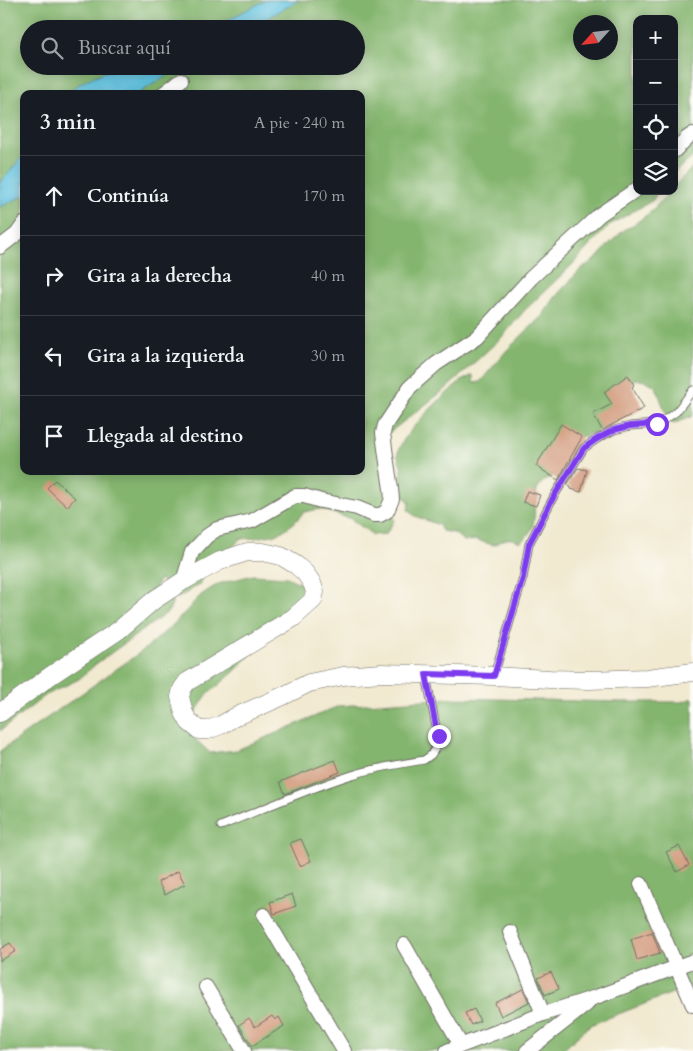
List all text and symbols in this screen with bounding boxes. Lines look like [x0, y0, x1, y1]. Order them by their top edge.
north arrow [573, 15, 618, 60]
map controls [633, 15, 678, 195]
button: + [633, 15, 678, 60]
search box [20, 20, 365, 75]
icon: search [38, 34, 66, 62]
text: Buscar aquí [78, 35, 171, 61]
button: − [633, 60, 678, 105]
button: locate [633, 105, 678, 150]
text: 3 min [40, 108, 96, 137]
text: A pie · 240 m [254, 112, 345, 134]
button: layers [633, 150, 678, 195]
icon: ahead [40, 182, 68, 210]
text: Continúa [87, 183, 169, 209]
text: 170 m [303, 185, 345, 207]
icon: right [40, 262, 68, 290]
text: Gira a la derecha [87, 263, 232, 289]
text: 40 m [311, 265, 345, 287]
icon: left [40, 342, 68, 370]
text: Gira a la izquierda [87, 343, 245, 369]
text: 30 m [311, 345, 345, 367]
route start [646, 413, 669, 436]
icon: arrive [40, 422, 68, 450]
text: Llegada al destino [87, 423, 243, 449]
route end [428, 725, 451, 748]

